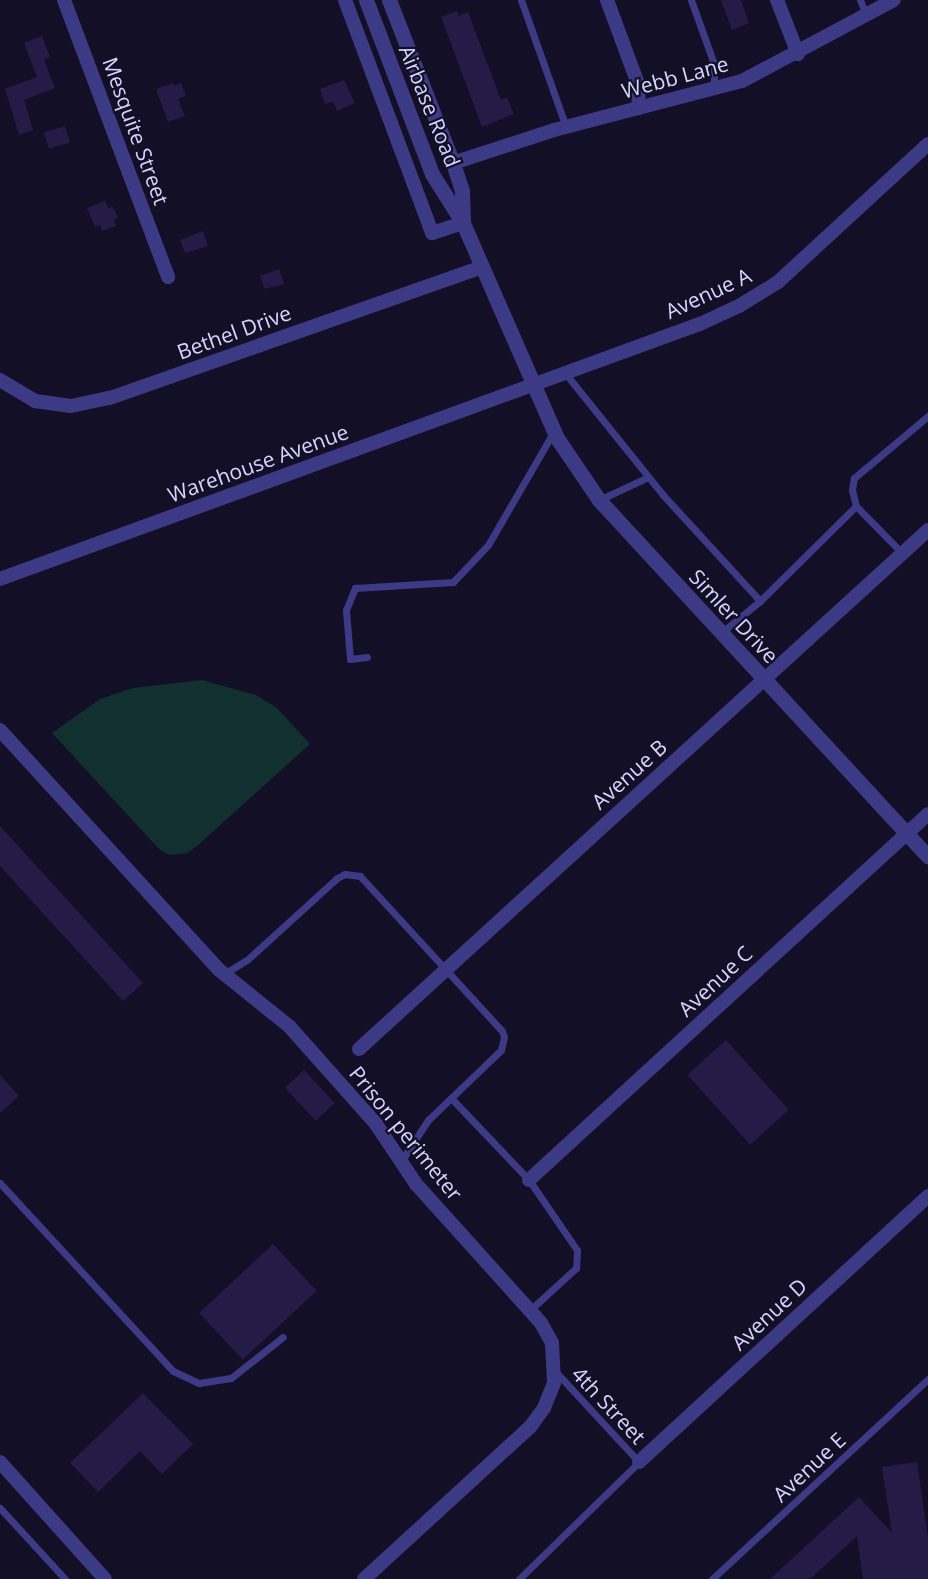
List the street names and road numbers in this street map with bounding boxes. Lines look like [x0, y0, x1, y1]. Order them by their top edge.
street label: Airbase Road [394, 41, 466, 171]
street label: Webb Lane [619, 51, 731, 103]
street label: Mesquite Street [98, 54, 174, 208]
street label: Avenue A [661, 262, 755, 324]
street label: Bethel Drive [173, 300, 295, 364]
street label: Warehouse Avenue [164, 419, 352, 507]
street label: Simler Drive [684, 564, 784, 668]
street label: Avenue B [586, 734, 672, 814]
street label: Avenue C [673, 940, 757, 1022]
street label: Prison perimeter [344, 1061, 468, 1205]
street label: Avenue D [726, 1273, 812, 1355]
street label: 4th Street [567, 1361, 651, 1449]
street label: Avenue E [767, 1427, 851, 1507]

